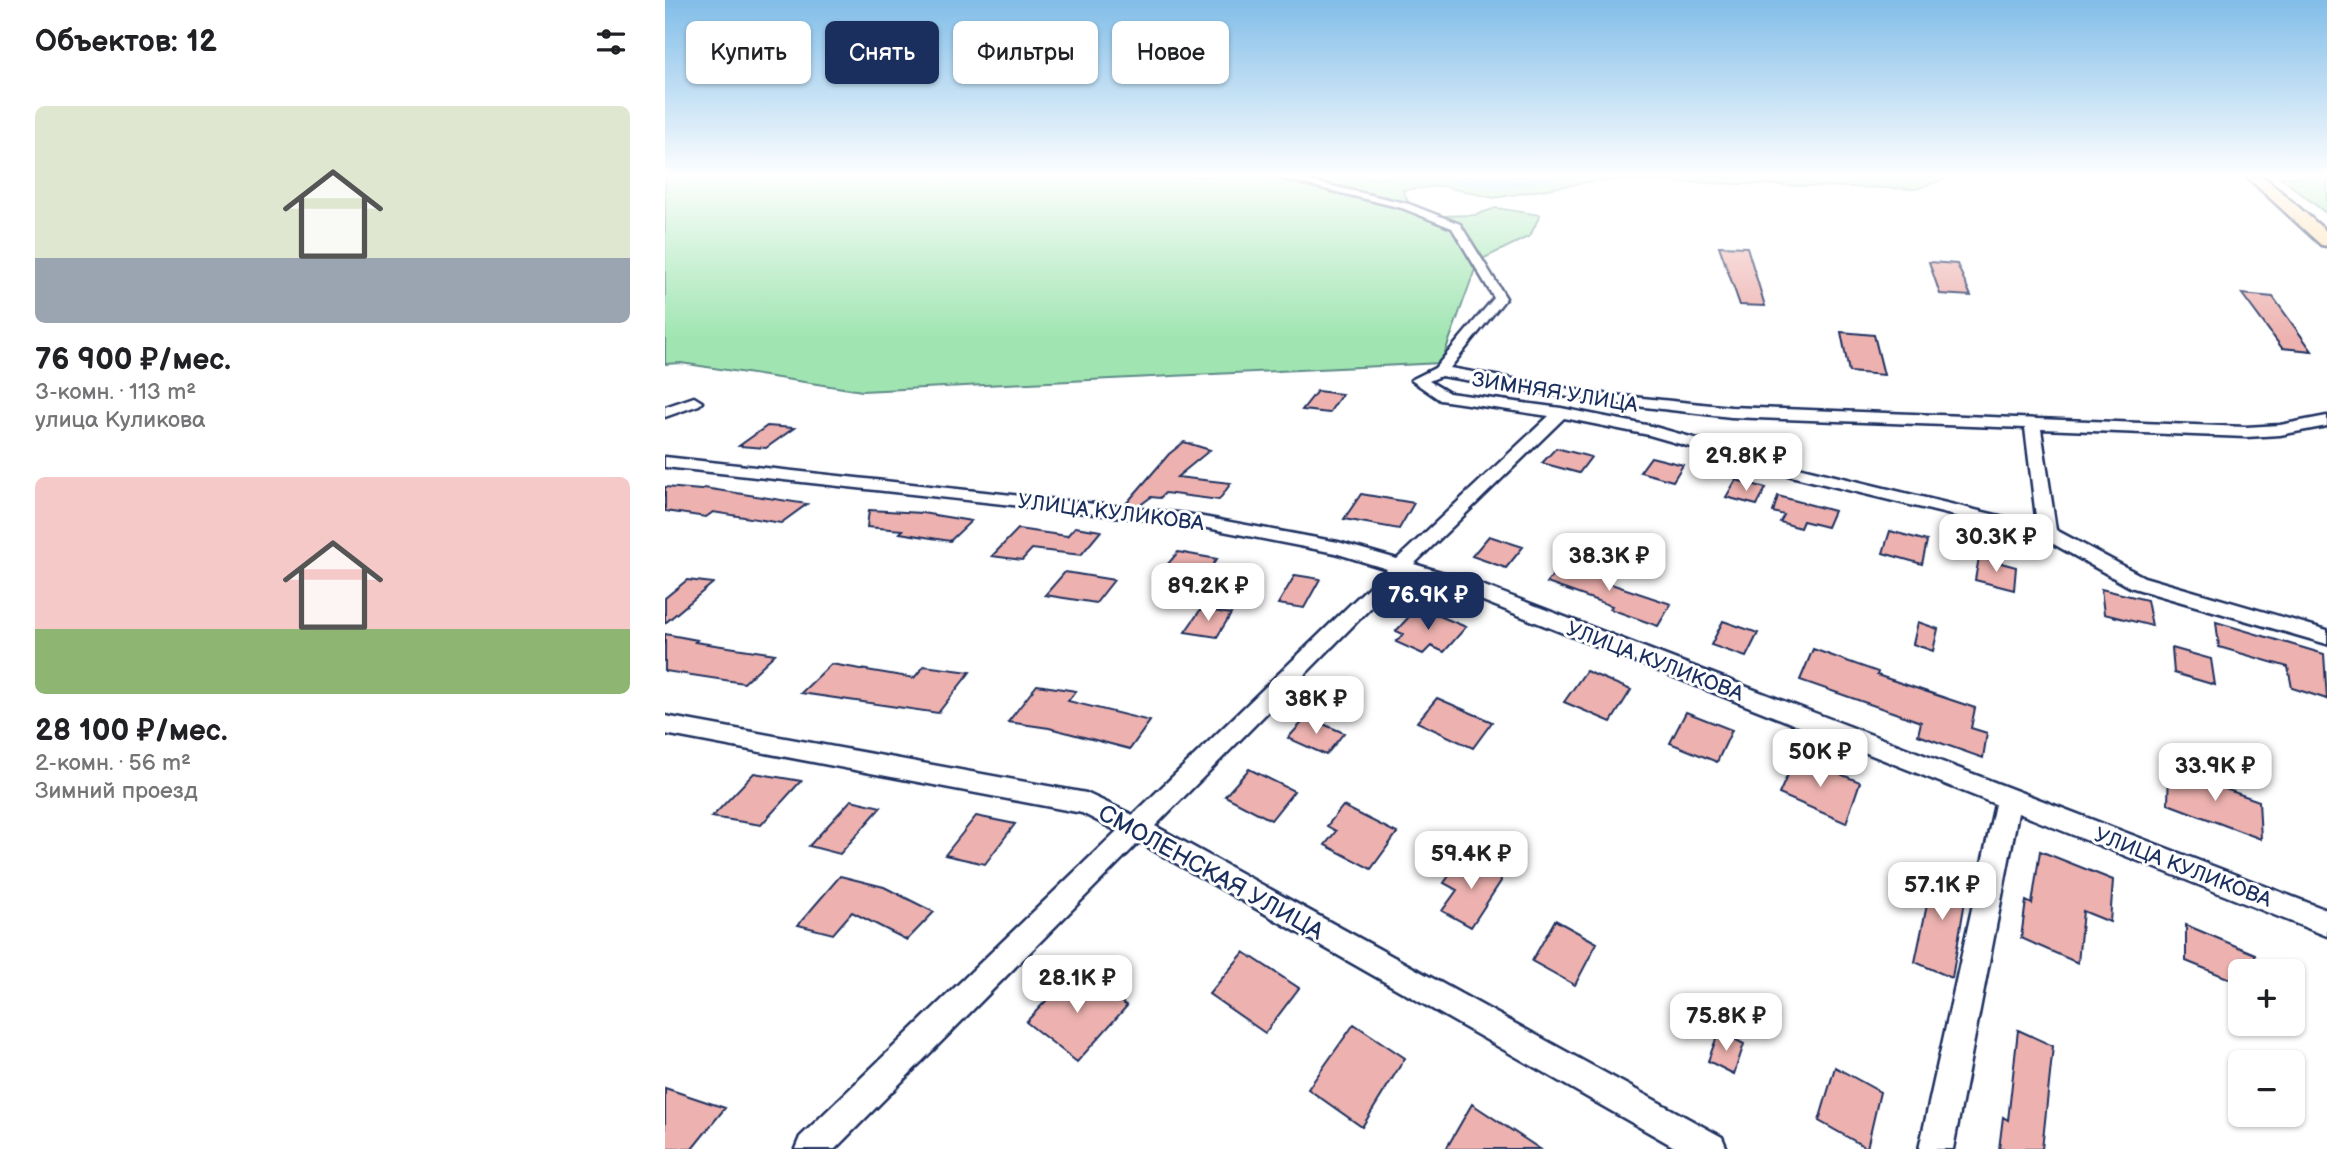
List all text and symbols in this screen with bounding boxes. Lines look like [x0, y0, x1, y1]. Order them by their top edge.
chip: Купить [686, 21, 811, 84]
chip: Снять [825, 21, 939, 84]
chip: Фильтры [953, 21, 1098, 84]
chip: Новое [1112, 21, 1229, 84]
icon: filters [592, 23, 630, 61]
text: Объектов: 12 [35, 24, 217, 60]
icon: home [270, 151, 396, 277]
text: 76 900 ₽/мес. [35, 342, 231, 378]
street label: ЗИМНЯЯ УЛИЦА [1470, 367, 1640, 418]
text: 3-комн. · 113 m² [35, 378, 196, 406]
text: улица Куликова [35, 406, 206, 434]
pin: 29.8K ₽ [1681, 434, 1811, 493]
text: 29.8K ₽ [1705, 442, 1787, 470]
street label: УЛИЦА КУЛИКОВА [1016, 489, 1206, 536]
pin: 30.3K ₽ [1931, 514, 2061, 574]
icon: home [270, 522, 396, 648]
text: 30.3K ₽ [1955, 523, 2037, 551]
pin: 38.3K ₽ [1544, 534, 1674, 593]
text: 38.3K ₽ [1569, 542, 1649, 570]
pin: 89.2K ₽ [1143, 564, 1273, 623]
text: 89.2K ₽ [1167, 572, 1249, 600]
pin: 76.9K ₽ [1363, 572, 1493, 632]
text: 76.9K ₽ [1388, 581, 1468, 609]
street label: УЛИЦА КУЛИКОВА [1563, 616, 1747, 707]
pin: 38K ₽ [1267, 676, 1365, 736]
text: 38K ₽ [1285, 685, 1347, 713]
text: 28 100 ₽/мес. [35, 713, 228, 749]
pin: 50K ₽ [1771, 730, 1869, 789]
text: 50K ₽ [1789, 738, 1851, 766]
pin: 33.9K ₽ [2150, 744, 2280, 803]
text: 2-комн. · 56 m² [35, 749, 191, 777]
text: 33.9K ₽ [2175, 752, 2255, 780]
text: Зимний проезд [35, 777, 198, 805]
street label: СМОЛЕНСКАЯ УЛИЦА [1093, 798, 1329, 947]
street label: УЛИЦА КУЛИКОВА [2091, 822, 2275, 913]
pin: 59.4K ₽ [1406, 832, 1536, 891]
text: 59.4K ₽ [1431, 840, 1511, 868]
pin: 57.1K ₽ [1877, 862, 2007, 922]
text: 57.1K ₽ [1904, 871, 1980, 899]
pin: 28.1K ₽ [1012, 956, 1142, 1015]
map controls [2228, 959, 2305, 1127]
button: + [2228, 959, 2305, 1036]
text: 28.1K ₽ [1038, 964, 1116, 992]
pin: 75.8K ₽ [1661, 993, 1791, 1053]
text: 75.8K ₽ [1686, 1002, 1766, 1030]
button: − [2228, 1050, 2305, 1127]

